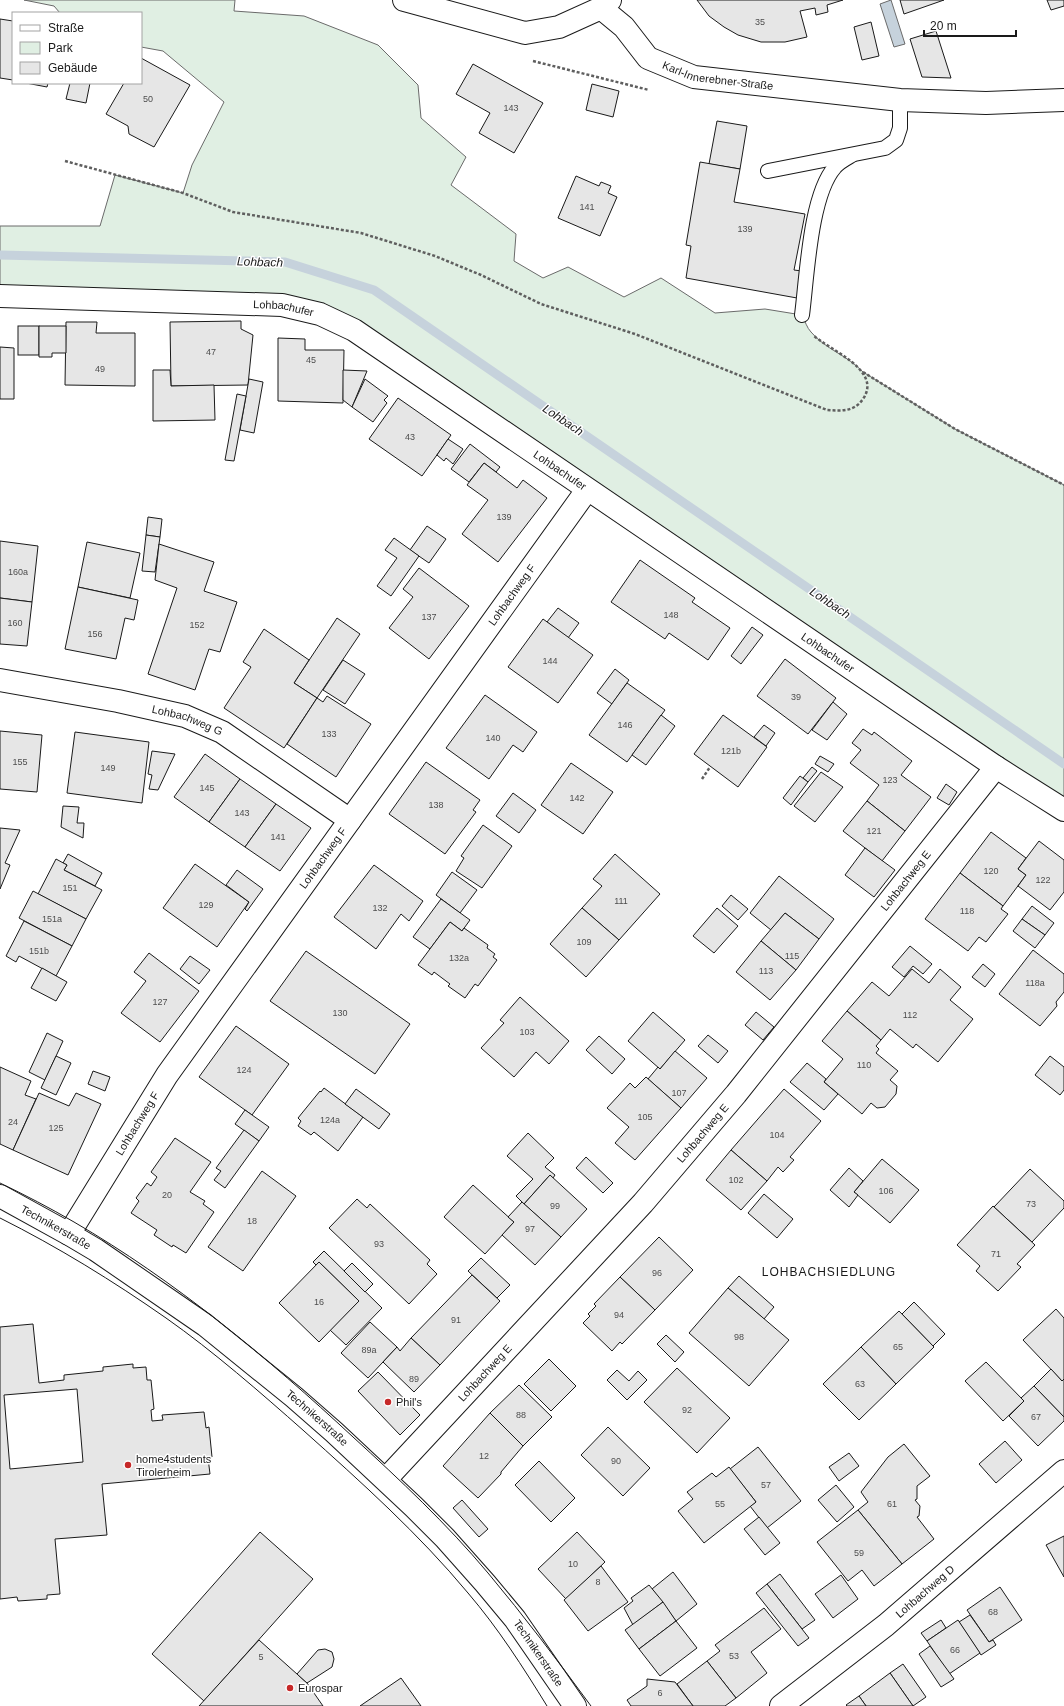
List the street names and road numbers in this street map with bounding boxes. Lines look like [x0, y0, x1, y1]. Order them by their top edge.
street label: Karl-Innerebner-Straße [661, 59, 774, 92]
street label: Lohbachufer [253, 298, 315, 318]
street label: Lohbachufer [531, 448, 589, 493]
street label: Lohbachweg F [486, 562, 538, 628]
street label: Lohbachufer [799, 630, 857, 675]
street label: Lohbachweg G [151, 703, 225, 738]
street label: Lohbachweg F [297, 825, 349, 891]
street label: Lohbachweg E [878, 848, 933, 913]
street label: Lohbachweg F [113, 1089, 161, 1157]
street label: Lohbachweg E [674, 1102, 731, 1165]
street label: Technikerstraße [19, 1203, 93, 1252]
street label: Lohbachweg E [456, 1342, 514, 1404]
street label: Technikerstraße [284, 1387, 351, 1448]
street label: Lohbachweg D [893, 1563, 957, 1620]
street label: Technikerstraße [511, 1617, 566, 1689]

